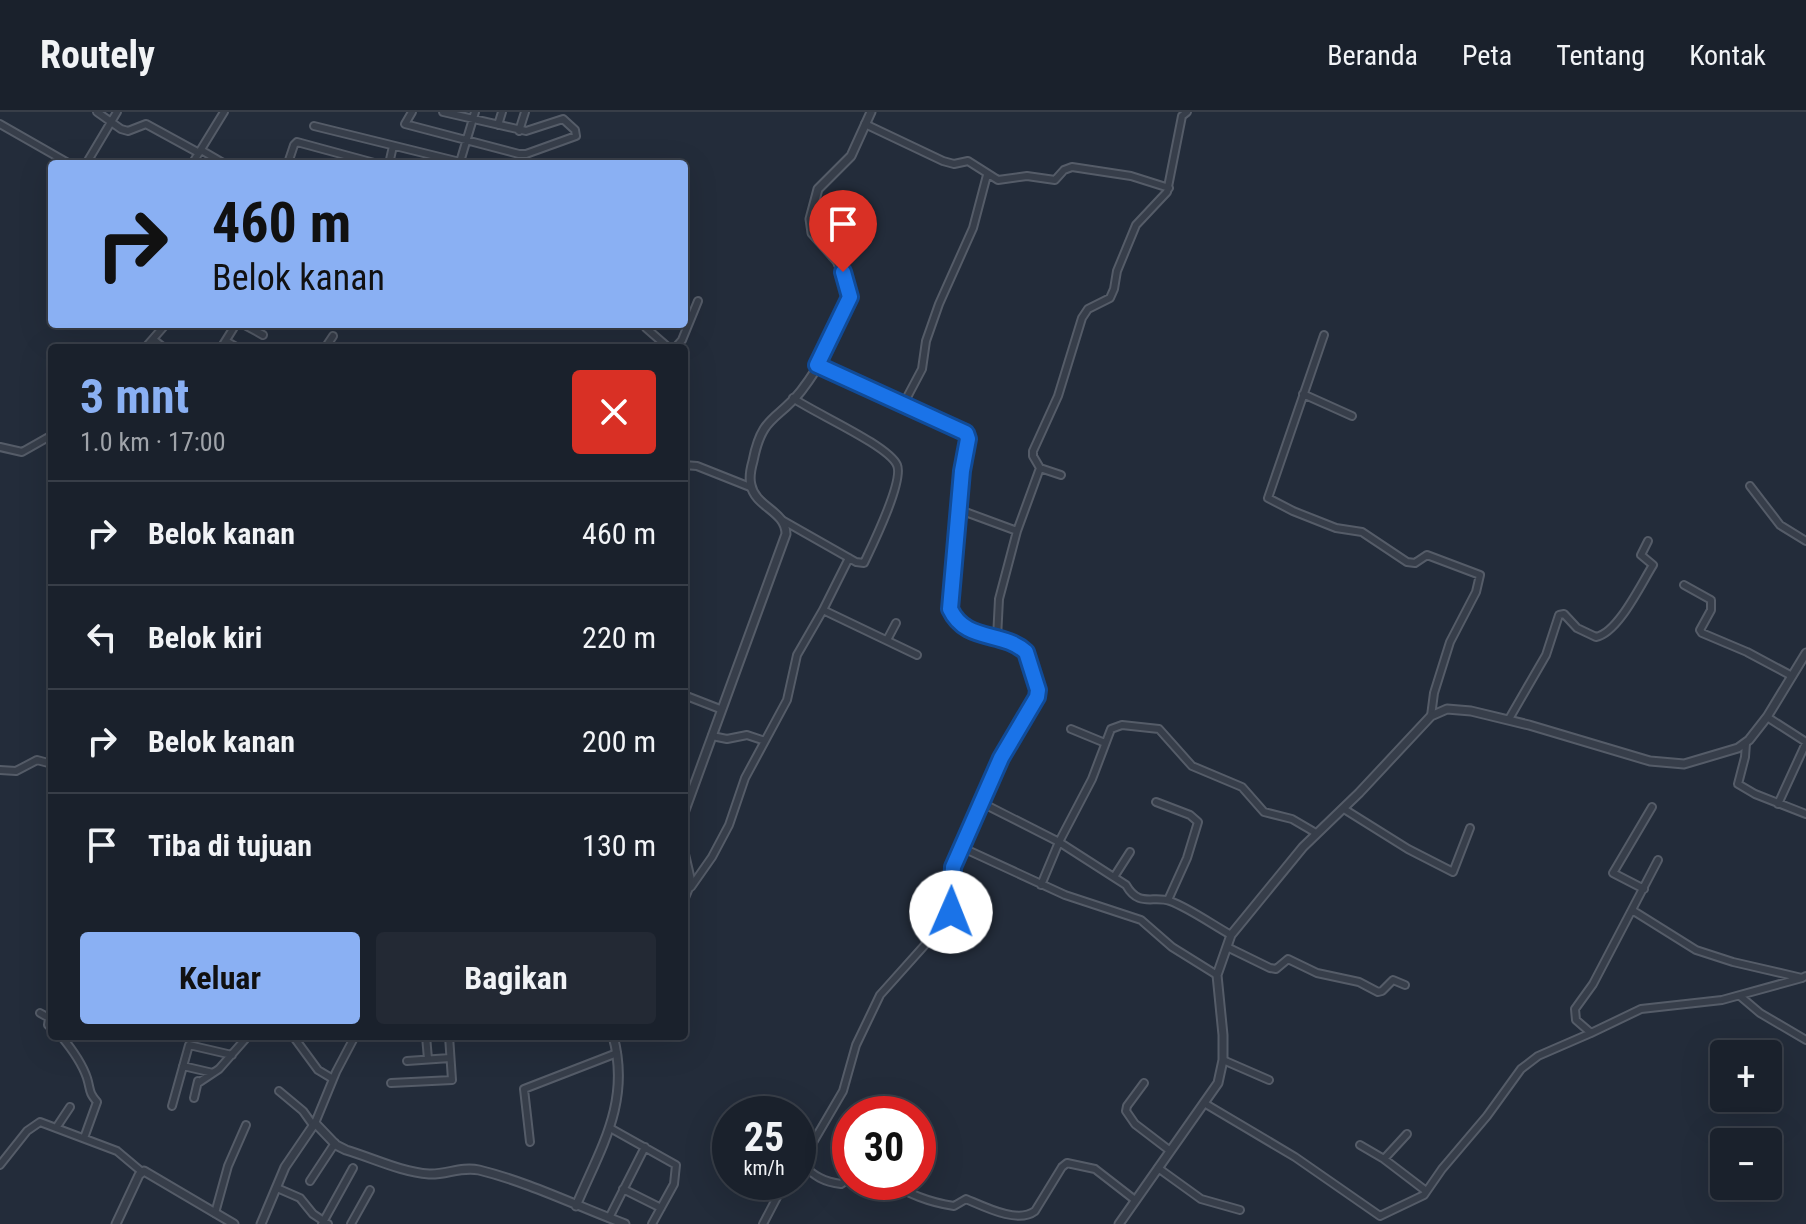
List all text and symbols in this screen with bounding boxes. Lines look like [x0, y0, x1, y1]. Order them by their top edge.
text: Routely [40, 33, 155, 77]
text: Beranda [1327, 39, 1418, 72]
text: Peta [1462, 39, 1512, 72]
text: Tentang [1556, 39, 1645, 72]
text: Kontak [1689, 39, 1766, 72]
text: 460 m [212, 190, 351, 256]
pin [809, 190, 877, 272]
icon: right [80, 192, 184, 296]
icon: arrive [821, 202, 865, 246]
text: Belok kanan [212, 257, 385, 299]
text: 3 mnt [80, 368, 189, 425]
button: close [572, 370, 656, 454]
text: 1.0 km · 17:00 [80, 427, 225, 457]
icon: right [80, 511, 124, 555]
text: Belok kanan [148, 516, 295, 551]
text: 460 m [582, 516, 656, 551]
icon: left [80, 615, 124, 659]
text: Belok kiri [148, 620, 262, 655]
text: 220 m [582, 620, 656, 655]
icon: right [80, 719, 124, 763]
text: Belok kanan [148, 724, 295, 759]
text: 200 m [582, 724, 656, 759]
icon: arrive [80, 823, 124, 867]
text: Tiba di tujuan [148, 828, 312, 863]
text: 130 m [582, 828, 656, 863]
position arrow [909, 870, 993, 954]
button: Keluar [80, 932, 360, 1024]
button: Bagikan [376, 932, 656, 1024]
map controls [1710, 1040, 1782, 1200]
button: + [1710, 1040, 1782, 1112]
speed limit sign: 30 [832, 1096, 936, 1200]
text: 25 [744, 1114, 784, 1161]
button: − [1710, 1128, 1782, 1200]
text: km/h [743, 1156, 785, 1180]

